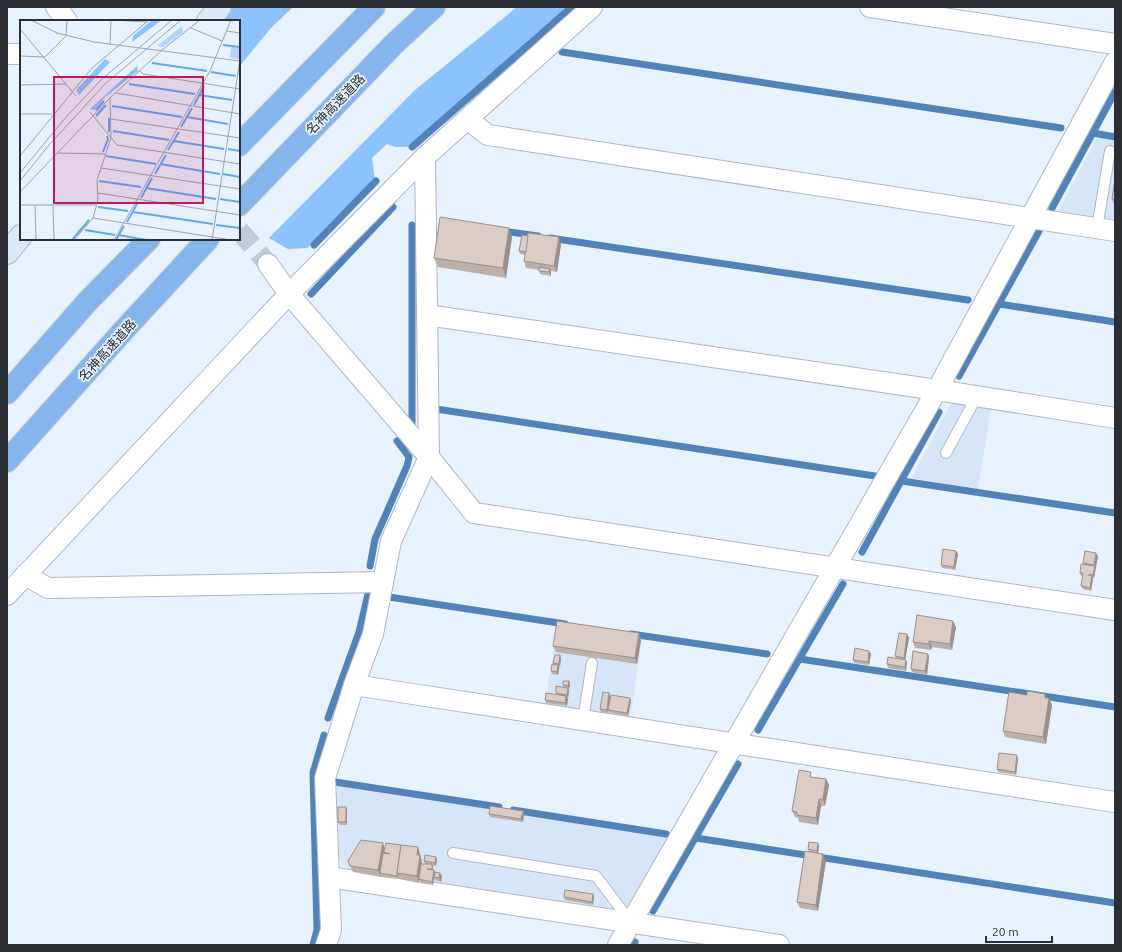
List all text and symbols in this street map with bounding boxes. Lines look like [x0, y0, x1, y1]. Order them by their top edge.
inset map [20, 20, 240, 240]
street label: 名神高速道路 [303, 71, 367, 137]
street label: 名神高速道路 [76, 316, 138, 384]
scale bar [986, 918, 1052, 944]
text: 20 m [992, 925, 1019, 938]

